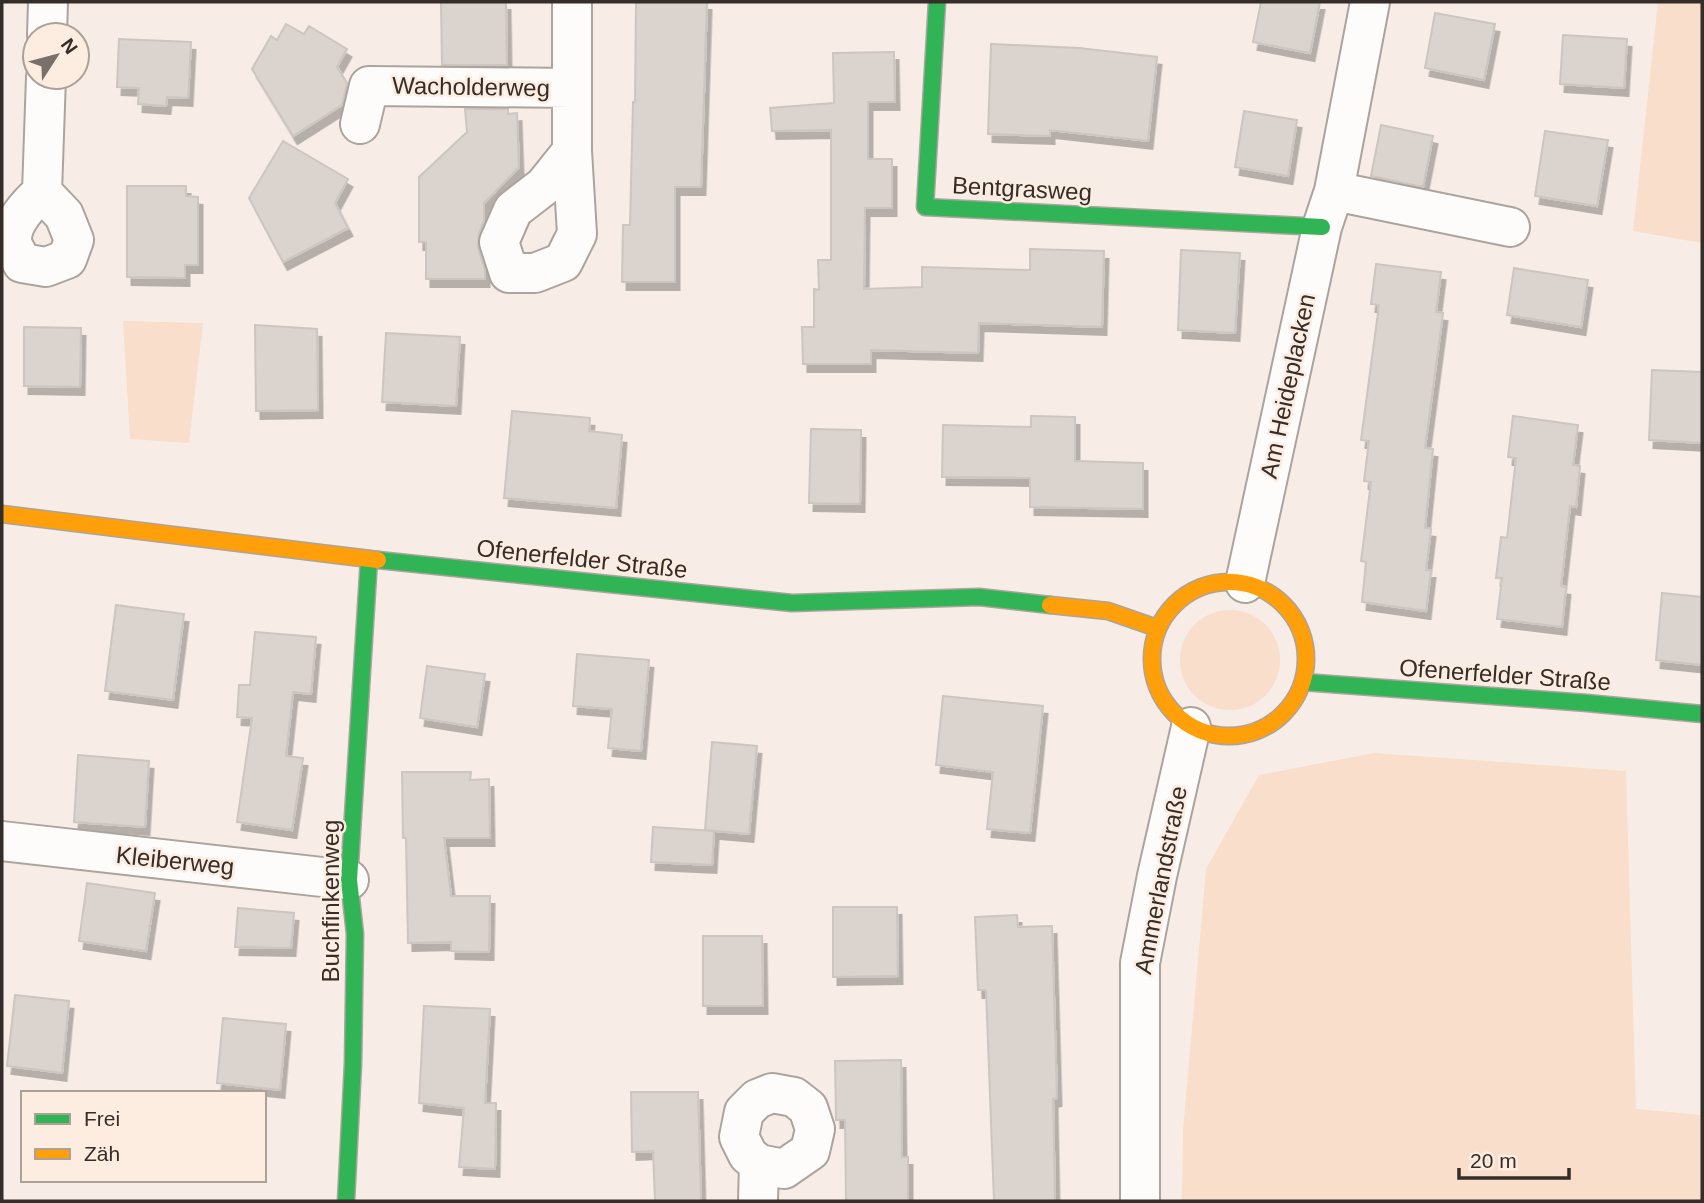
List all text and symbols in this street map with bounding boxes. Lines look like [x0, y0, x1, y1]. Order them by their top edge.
north arrow [21, 21, 91, 91]
text: N [57, 35, 82, 58]
street label: Wacholderweg [392, 72, 550, 101]
street label: Bentgrasweg [951, 171, 1093, 206]
street label: Am Heideplacken [1255, 291, 1320, 481]
street label: Ofenerfelder Straße [475, 534, 689, 583]
street label: Ofenerfelder Straße [1398, 654, 1612, 695]
street label: Ammerlandstraße [1129, 784, 1192, 976]
street label: Buchfinkenweg [317, 820, 344, 982]
street label: Kleiberweg [115, 841, 236, 880]
legend [21, 1091, 266, 1182]
text: Frei [84, 1107, 120, 1130]
scale bar [1459, 1136, 1569, 1180]
text: Zäh [84, 1142, 120, 1165]
text: 20 m [1470, 1149, 1517, 1172]

